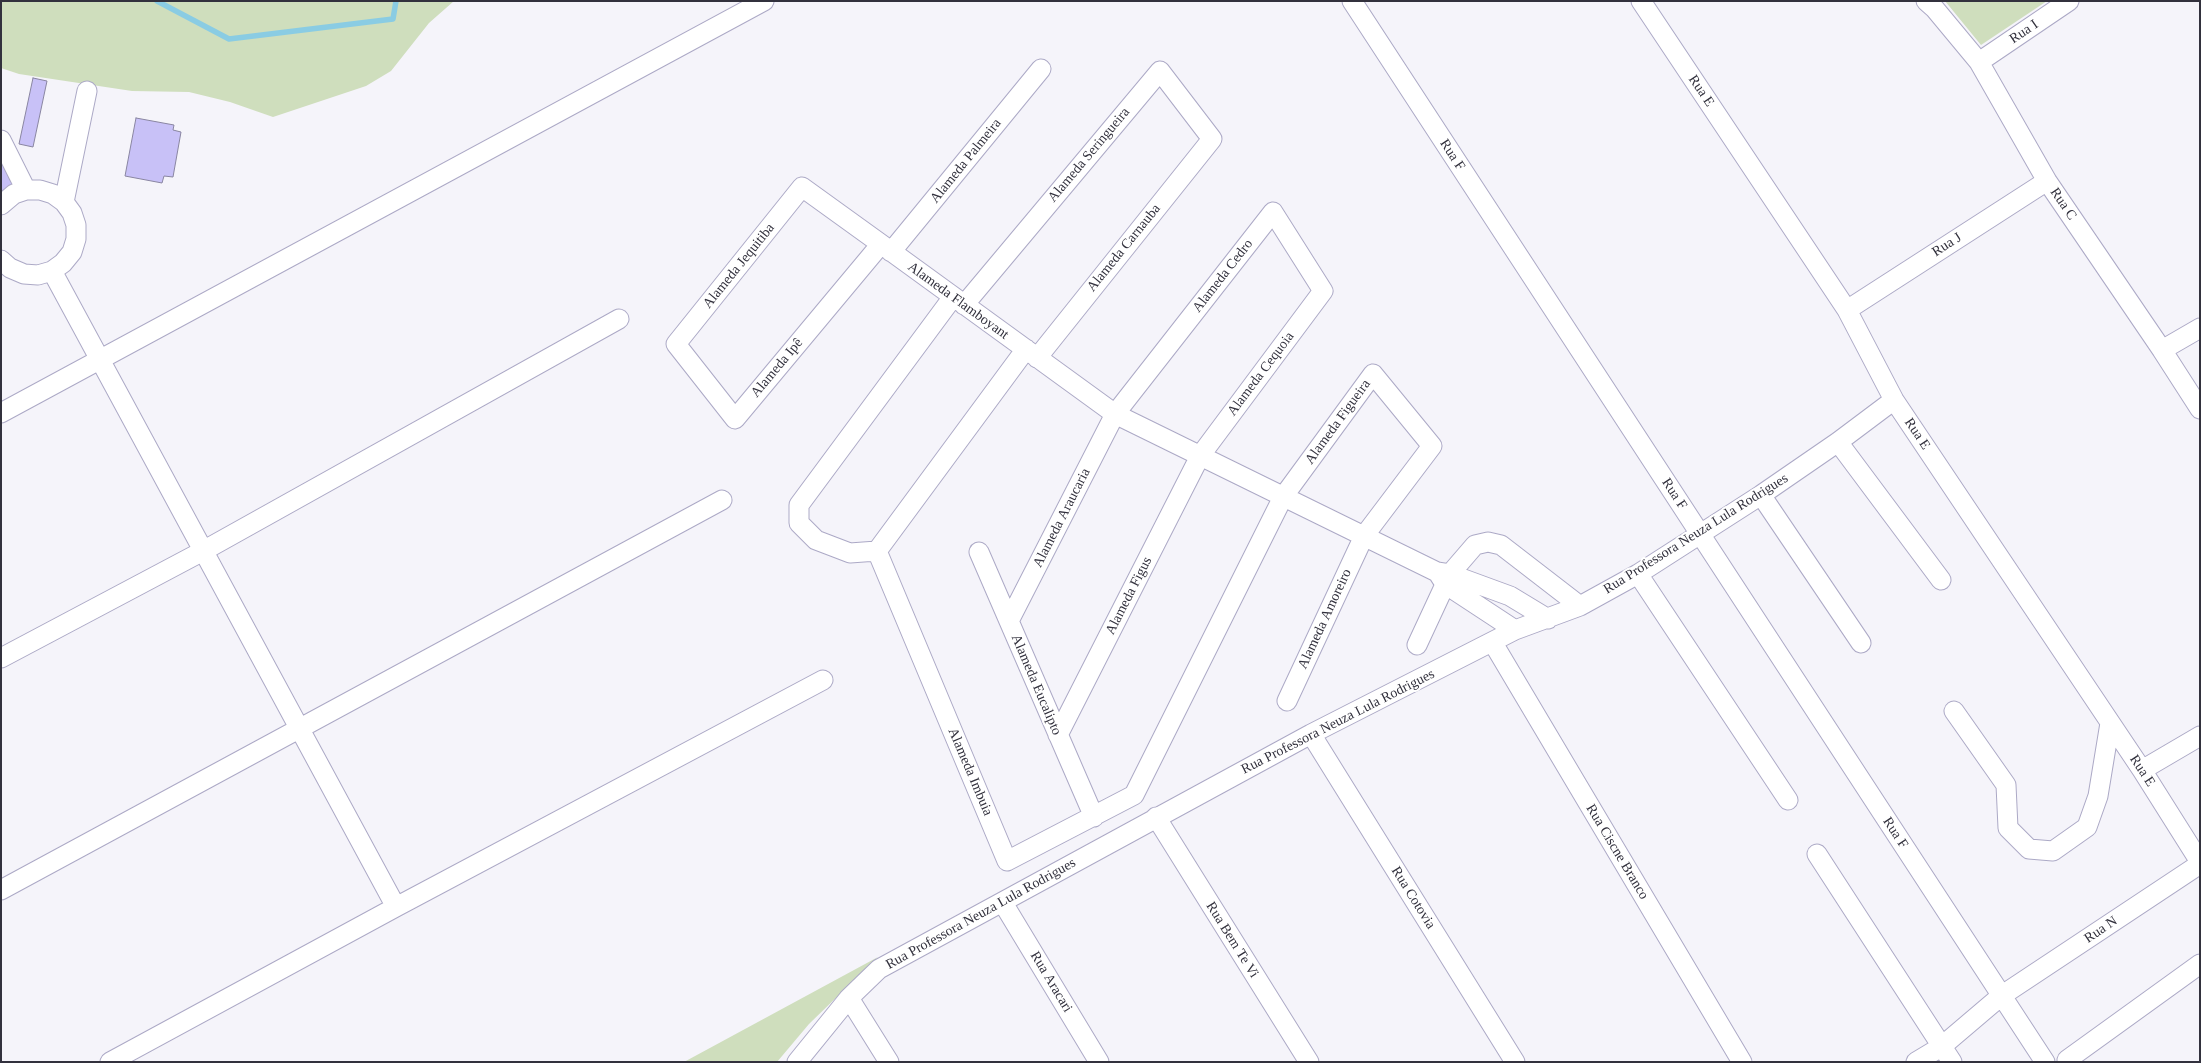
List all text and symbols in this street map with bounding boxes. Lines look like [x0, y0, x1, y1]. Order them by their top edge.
street label: Rua I [2007, 16, 2041, 48]
street label: Rua E [1684, 72, 1718, 110]
street label: Alameda Seringueira [1044, 104, 1134, 206]
street label: Alameda Palmeira [927, 115, 1005, 207]
street label: Rua F [1436, 136, 1468, 174]
street label: Rua C [2046, 185, 2080, 223]
street label: Alameda Carnauba [1084, 201, 1164, 295]
street label: Alameda Jequitiba [700, 220, 778, 312]
street label: Rua J [1929, 229, 1965, 261]
street label: Alameda Cedro [1189, 236, 1257, 316]
street label: Alameda Flamboyant [904, 259, 1012, 343]
street label: Alameda Cequoia [1224, 329, 1298, 419]
street label: Alameda Ipê [747, 335, 807, 401]
street label: Alameda Figueira [1302, 376, 1374, 468]
street label: Rua E [1900, 415, 1934, 453]
street label: Alameda Araucaria [1030, 466, 1094, 570]
street label: Rua Professora Neuza Lula Rodrigues [1601, 470, 1791, 598]
street label: Rua F [1658, 475, 1690, 513]
street label: Alameda Figus [1102, 554, 1156, 638]
street label: Alameda Amoreiro [1294, 566, 1356, 672]
street label: Alameda Eucalipto [1007, 632, 1065, 738]
street label: Rua Professora Neuza Lula Rodrigues [1239, 666, 1437, 778]
street label: Alameda Imbuia [944, 726, 996, 818]
street label: Rua E [2126, 752, 2158, 790]
street label: Rua Ciscne Branco [1582, 801, 1652, 903]
street label: Rua F [1879, 814, 1911, 852]
street label: Rua Professora Neuza Lula Rodrigues [883, 855, 1079, 973]
street label: Rua Cotovia [1387, 864, 1439, 932]
street label: Rua Bem Te Vi [1202, 899, 1262, 981]
street label: Rua N [2081, 913, 2121, 947]
street label: Rua Aracari [1026, 949, 1076, 1015]

